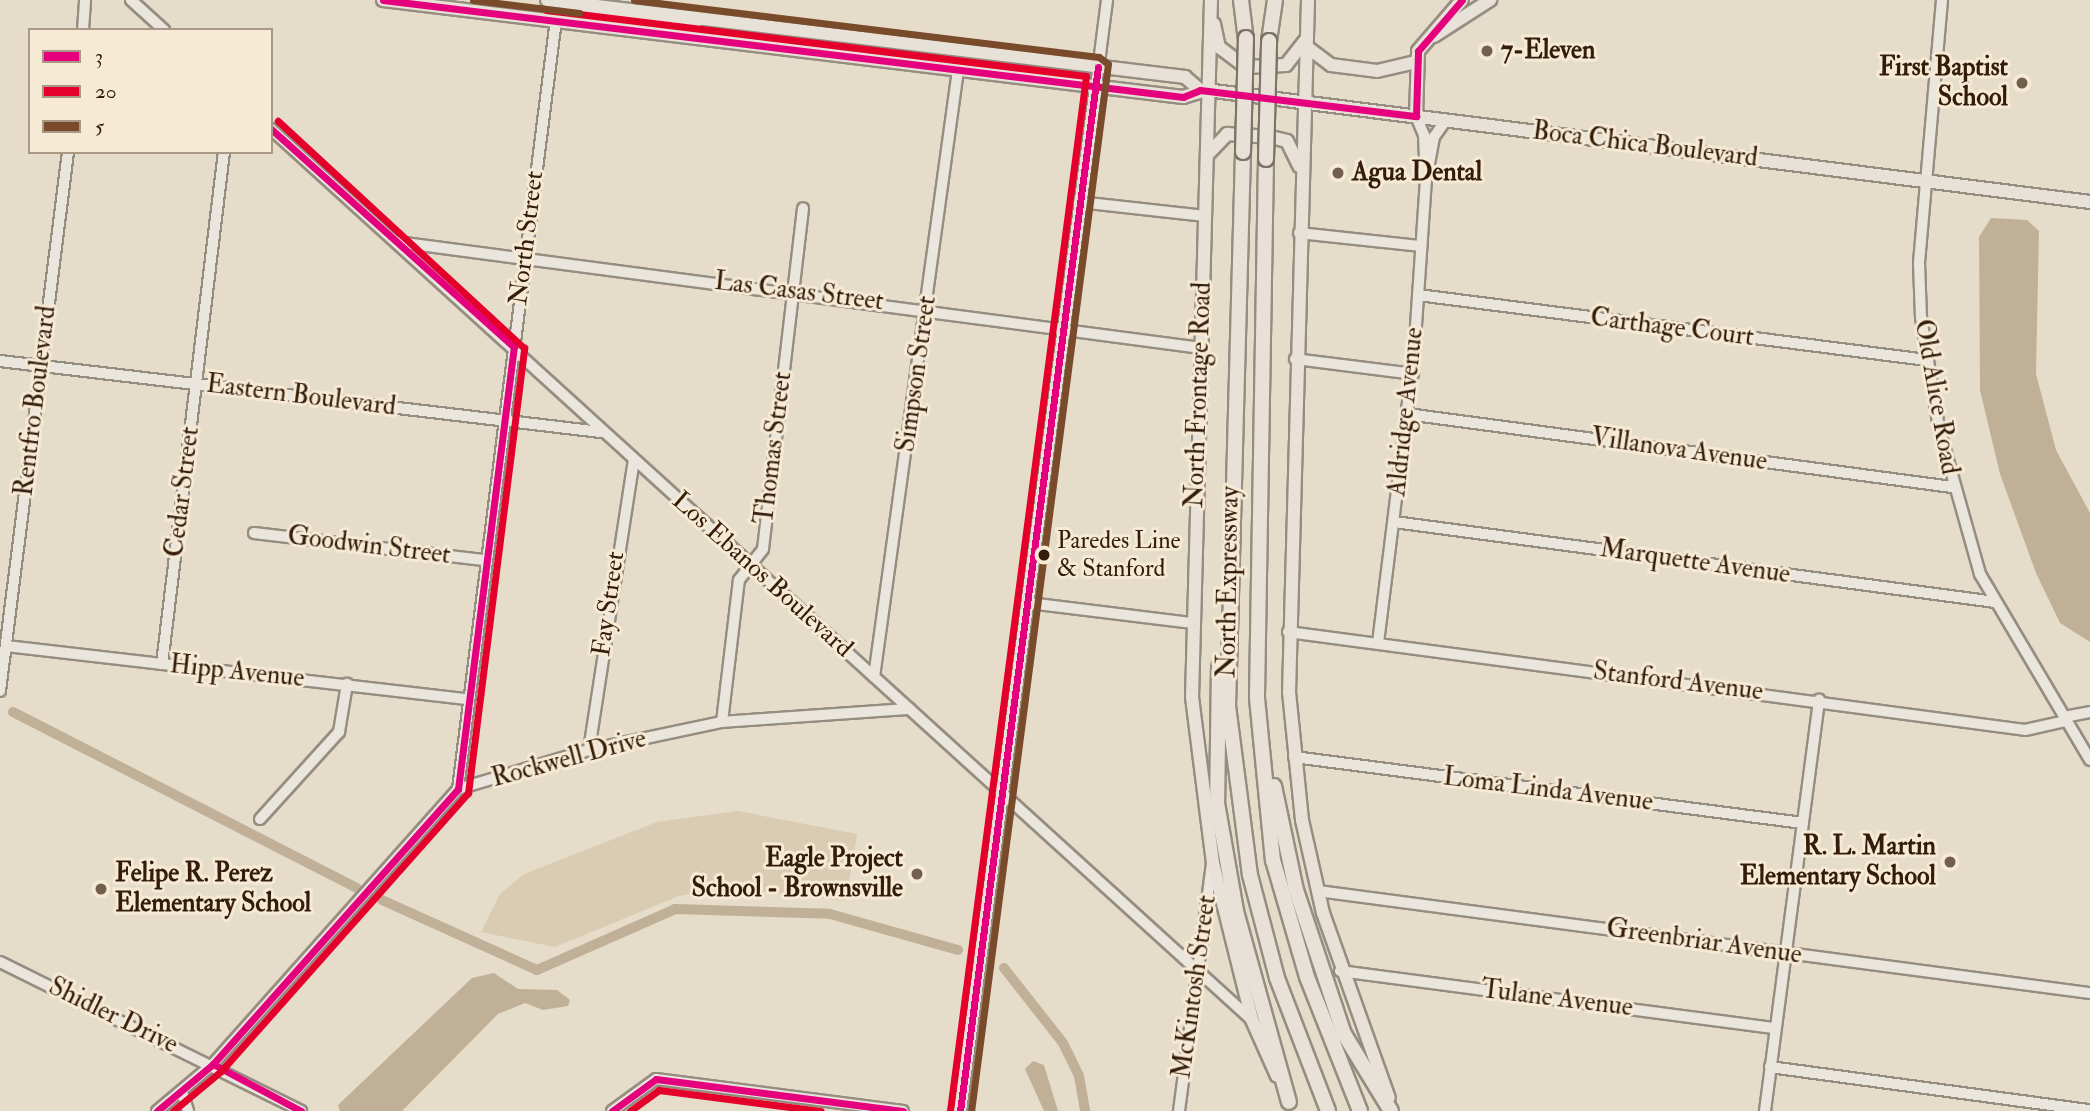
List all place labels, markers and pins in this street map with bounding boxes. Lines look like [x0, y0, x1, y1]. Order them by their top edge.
place label: 7-Eleven [1501, 35, 1595, 67]
marker: 7-Eleven [1479, 43, 1495, 59]
place label: First Baptist School [1879, 52, 2008, 114]
marker: First Baptist School [2014, 75, 2030, 91]
place label: Agua Dental [1352, 157, 1482, 189]
marker: Agua Dental [1330, 165, 1346, 181]
place label: Paredes Line & Stanford [1057, 527, 1181, 583]
marker: Paredes Line & Stanford [1037, 548, 1051, 562]
place label: R. L. Martin Elementary School [1740, 831, 1936, 892]
place label: Eagle Project School - Brownsville [691, 843, 903, 904]
marker: R. L. Martin Elementary School [1942, 854, 1958, 870]
place label: Felipe R. Perez Elementary School [115, 858, 311, 920]
marker: Eagle Project School - Brownsville [909, 866, 925, 882]
marker: Felipe R. Perez Elementary School [93, 881, 109, 897]

